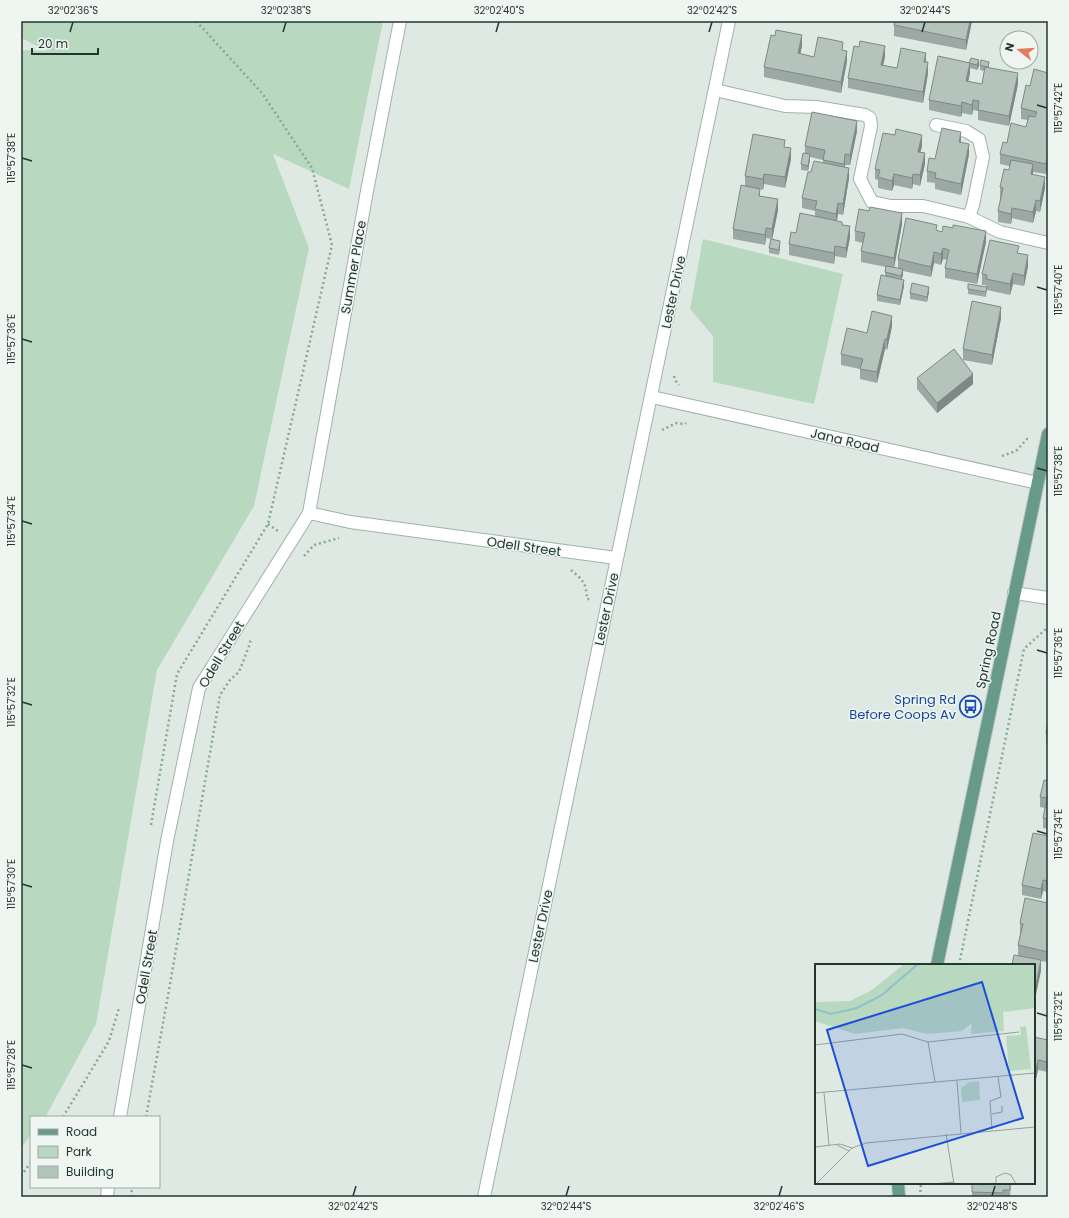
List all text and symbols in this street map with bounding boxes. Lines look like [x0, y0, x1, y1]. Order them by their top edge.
text: 32°02'36"S [48, 3, 98, 18]
text: 32°02'38"S [261, 3, 311, 18]
text: 32°02'40"S [474, 3, 524, 18]
text: 32°02'42"S [687, 3, 737, 18]
text: 32°02'44"S [900, 3, 950, 18]
scale bar [32, 30, 98, 56]
north arrow [999, 30, 1039, 70]
text: 20 m [38, 35, 68, 52]
text: N [1001, 41, 1018, 53]
text: 115°57'42"E [1051, 83, 1066, 133]
text: 115°57'38"E [4, 133, 19, 183]
street label: Summer Place [336, 219, 371, 315]
street label: Lester Drive [656, 254, 690, 330]
text: 115°57'40"E [1051, 265, 1066, 315]
text: 115°57'36"E [4, 314, 19, 364]
street label: Jana Road [809, 423, 881, 458]
text: 115°57'38"E [1051, 446, 1066, 496]
text: 115°57'34"E [4, 496, 19, 546]
street label: Odell Street [485, 532, 563, 561]
street label: Lester Drive [589, 571, 623, 647]
street label: Spring Road [971, 610, 1006, 691]
street label: Odell Street [194, 617, 249, 691]
text: 115°57'36"E [1051, 628, 1066, 678]
text: 115°57'32"E [4, 677, 19, 727]
place label: Spring Rd Before Coops Av [849, 690, 957, 724]
bus stop icon: Spring Rd Before Coops Av [958, 693, 984, 719]
text: 115°57'34"E [1051, 809, 1066, 859]
text: 115°57'30"E [4, 859, 19, 909]
street label: Lester Drive [523, 888, 557, 964]
street label: Odell Street [131, 928, 162, 1006]
inset map [815, 964, 1035, 1184]
text: 115°57'32"E [1051, 991, 1066, 1041]
text: 115°57'28"E [4, 1040, 19, 1090]
legend [30, 1116, 160, 1188]
text: Road [66, 1123, 97, 1140]
text: Park [66, 1143, 93, 1160]
text: Building [66, 1163, 114, 1180]
text: 32°02'42"S [328, 1199, 378, 1214]
text: 32°02'44"S [541, 1199, 591, 1214]
text: 32°02'46"S [754, 1199, 805, 1214]
text: 32°02'48"S [967, 1199, 1018, 1214]

